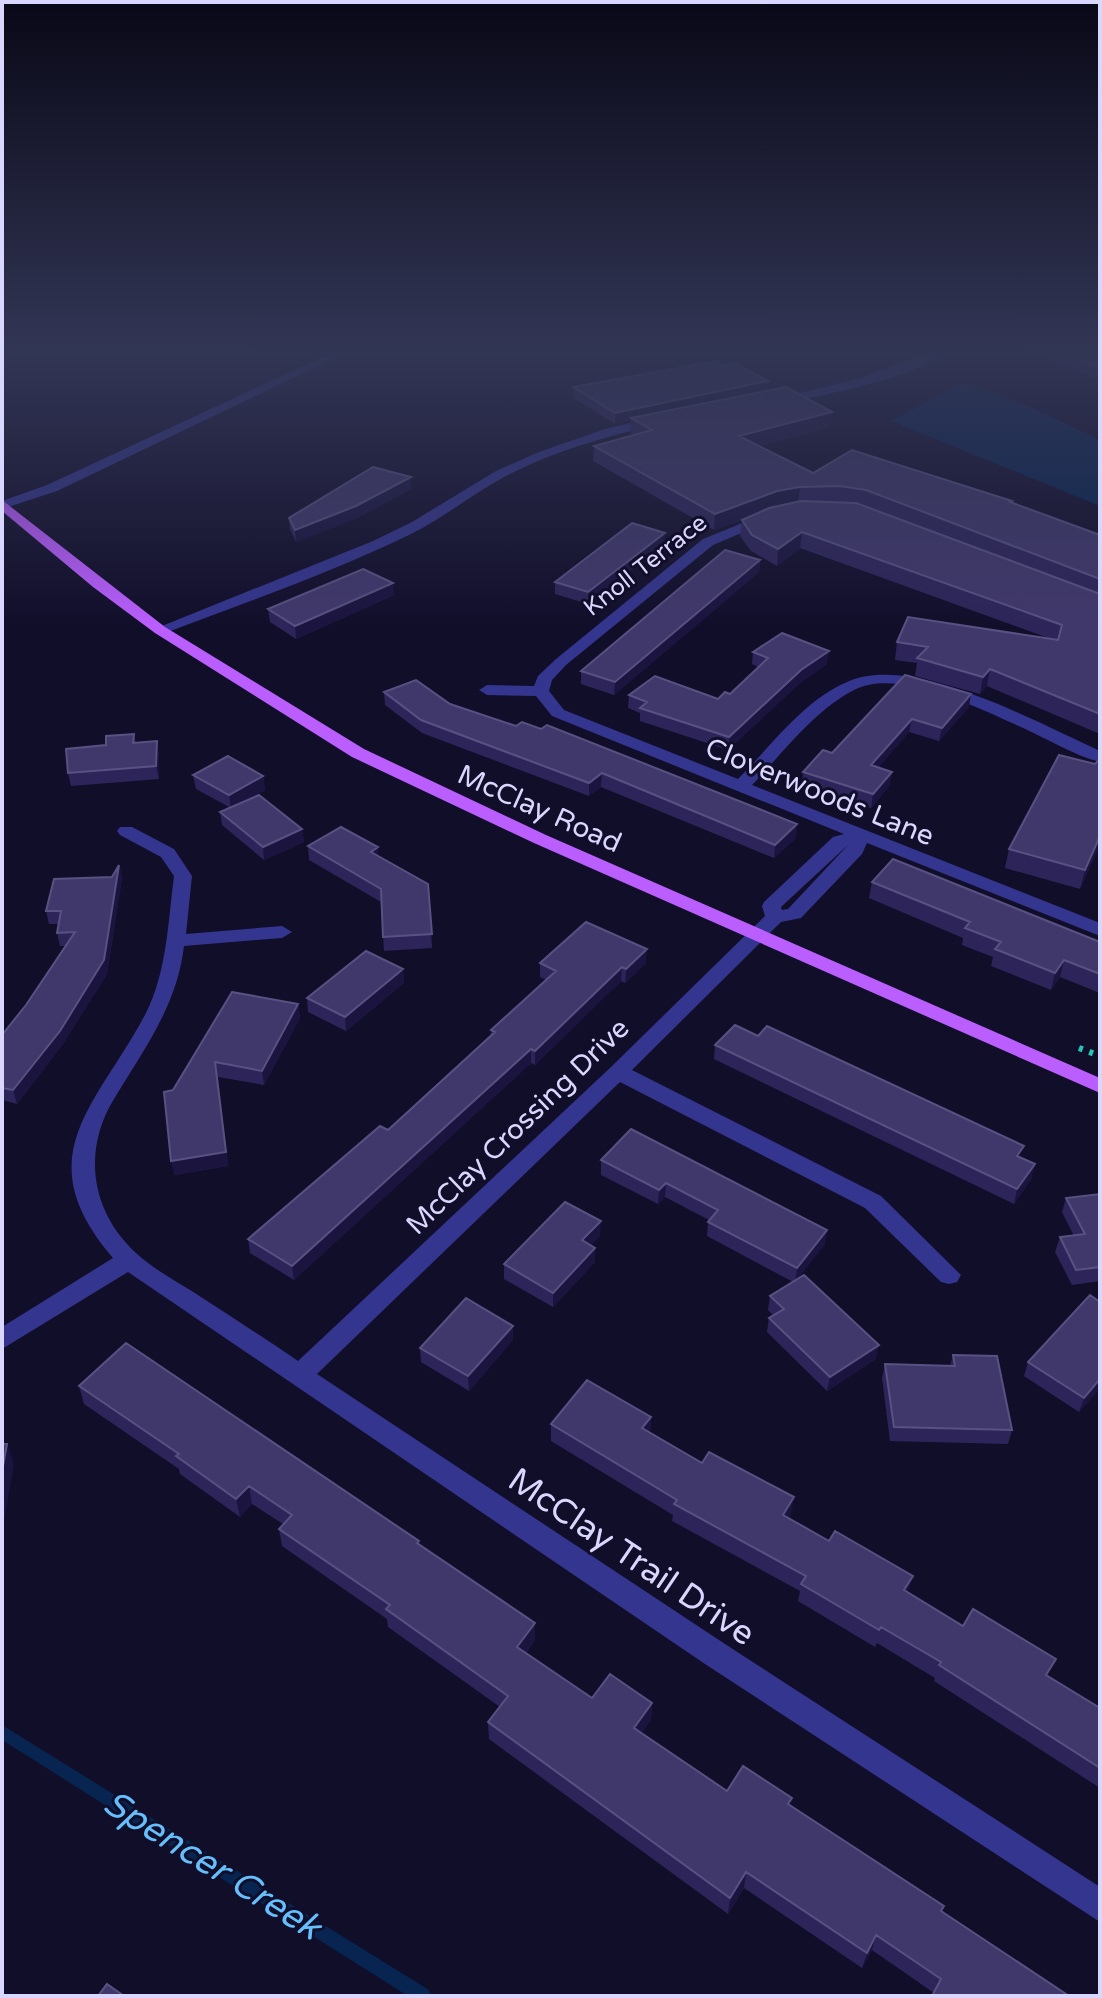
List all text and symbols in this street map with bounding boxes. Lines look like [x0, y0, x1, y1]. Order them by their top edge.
street label: Knoll Terrace [578, 508, 713, 622]
street label: Cloverwoods Lane [700, 731, 939, 853]
street label: McClay Road [452, 758, 627, 860]
street label: McClay Crossing Drive [399, 1011, 636, 1242]
street label: McClay Trail Drive [500, 1460, 762, 1655]
water label: Spencer Creek [96, 1781, 331, 1950]

